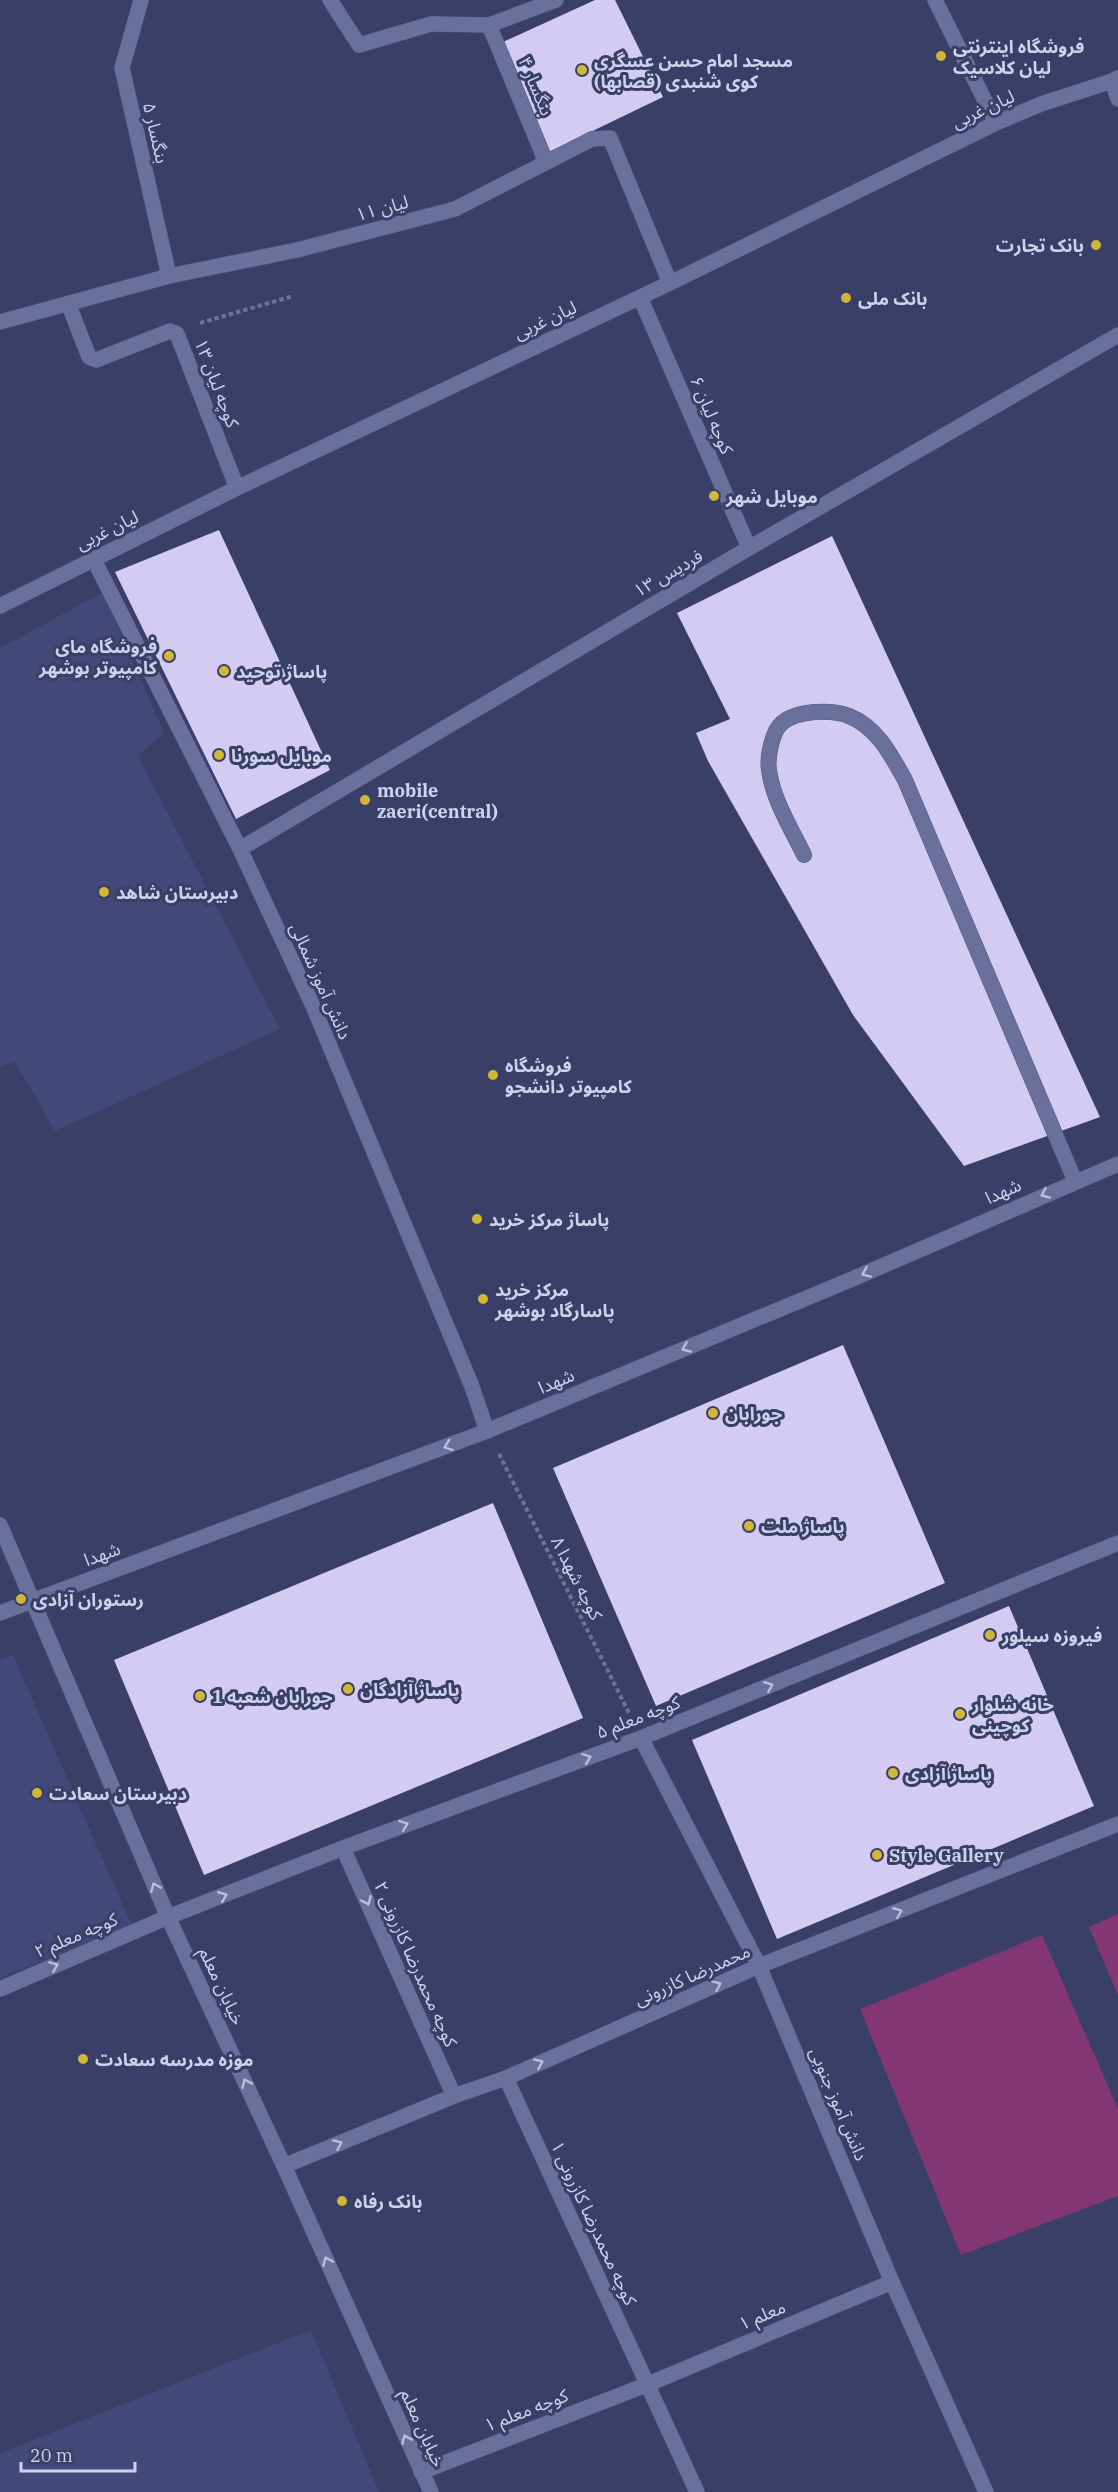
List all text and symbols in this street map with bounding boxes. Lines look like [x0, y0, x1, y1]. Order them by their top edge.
place label: فروشگاه اینترنتی لیان کلاسیک [953, 35, 1084, 79]
place label: مسجد امام حسن عسگری کوی شنبدی (قصابها) [594, 49, 793, 93]
marker: فروشگاه اینترنتی لیان کلاسیک [934, 49, 948, 63]
street label: بنگسار ۴ [513, 53, 559, 119]
marker: مسجد امام حسن عسگری کوی شنبدی (قصابها) [575, 63, 589, 77]
street label: لیان غربی [948, 84, 1018, 134]
street label: بنگسار ۵ [138, 100, 174, 166]
street label: لیان ۱۱ [353, 190, 411, 226]
place label: بانک تجارت [996, 234, 1084, 257]
marker: بانک تجارت [1089, 238, 1103, 252]
place label: بانک ملی [858, 287, 928, 310]
marker: بانک ملی [839, 291, 853, 305]
street label: لیان غربی [510, 295, 580, 345]
street label: کوچه لیان ۱۳ [190, 335, 245, 431]
street label: کوچه لیان ۶ [685, 372, 739, 458]
place label: موبایل شهر [725, 485, 818, 508]
marker: موبایل شهر [707, 489, 721, 503]
street label: لیان غربی [72, 505, 142, 555]
street label: فردیس ۱۳ [629, 544, 707, 602]
place label: فروشگاه مای کامپیوتر بوشهر [38, 635, 158, 679]
marker: فروشگاه مای کامپیوتر بوشهر [162, 649, 176, 663]
place label: پاساژ توحید [236, 660, 327, 683]
marker: پاساژ توحید [217, 664, 231, 678]
place label: موبایل سورنا [231, 744, 332, 767]
marker: موبایل سورنا [212, 748, 226, 762]
place label: mobile zaeri(central) [377, 779, 498, 823]
marker: mobile zaeri(central) [358, 793, 372, 807]
place label: دبیرستان شاهد [116, 881, 238, 904]
marker: دبیرستان شاهد [97, 885, 111, 899]
street label: دانش آموز شمالی [285, 919, 357, 1043]
place label: فروشگاه کامپیوتر دانشجو [505, 1054, 633, 1098]
marker: فروشگاه کامپیوتر دانشجو [486, 1068, 500, 1082]
street label: شهدا [981, 1173, 1025, 1209]
one-way arrow [1040, 1187, 1051, 1199]
place label: پاساژ مرکز خرید [489, 1208, 609, 1231]
marker: پاساژ مرکز خرید [470, 1212, 484, 1226]
one-way arrow [862, 1265, 873, 1277]
place label: مرکز خرید پاسارگاد بوشهر [494, 1278, 615, 1322]
marker: مرکز خرید پاسارگاد بوشهر [476, 1292, 490, 1306]
one-way arrow [682, 1341, 693, 1353]
street label: شهدا [534, 1363, 578, 1399]
place label: جورابان [725, 1402, 782, 1425]
marker: جورابان [706, 1406, 720, 1420]
one-way arrow [443, 1439, 454, 1451]
place label: پاساژ ملت [761, 1515, 845, 1538]
marker: پاساژ ملت [742, 1519, 756, 1533]
street label: کوچه شهدا ۸ [546, 1532, 608, 1624]
street label: شهدا [81, 1537, 123, 1571]
place label: رستوران آزادی [33, 1588, 144, 1611]
marker: رستوران آزادی [14, 1592, 28, 1606]
place label: فیروزه سیلور [1001, 1624, 1102, 1647]
marker: فیروزه سیلور [983, 1628, 997, 1642]
place label: پاساژ آزادگان [360, 1678, 460, 1701]
one-way arrow [762, 1681, 773, 1693]
marker: پاساژ آزادگان [341, 1682, 355, 1696]
place label: جورابان شعبه 1 [212, 1685, 332, 1708]
marker: جورابان شعبه 1 [193, 1689, 207, 1703]
street label: کوچه معلم ۵ [593, 1690, 685, 1745]
place label: خانه شلوار کوچینی [971, 1693, 1054, 1737]
marker: خانه شلوار کوچینی [953, 1707, 967, 1721]
one-way arrow [581, 1753, 592, 1765]
place label: پاساژ آزادی [905, 1762, 992, 1785]
marker: پاساژ آزادی [886, 1766, 900, 1780]
place label: دبیرستان سعادت [49, 1782, 187, 1805]
marker: دبیرستان سعادت [30, 1786, 44, 1800]
one-way arrow [399, 1820, 409, 1833]
place label: Style Gallery [889, 1844, 1004, 1867]
marker: Style Gallery [870, 1848, 884, 1862]
street label: کوچه محمدرضا کازرونی ۲ [369, 1878, 463, 2051]
one-way arrow [151, 1883, 163, 1894]
one-way arrow [217, 1890, 227, 1903]
one-way arrow [359, 1895, 371, 1906]
street label: کوچه معلم ۲ [31, 1907, 122, 1965]
one-way arrow [892, 1907, 903, 1919]
street label: محمدرضا کازرونی [630, 1939, 754, 2011]
street label: خیابان معلم [192, 1943, 250, 2030]
one-way arrow [47, 1961, 58, 1973]
one-way arrow [711, 1980, 722, 1992]
street label: دانش آموز جنوبی [805, 2044, 873, 2164]
place label: موزه مدرسه سعادت [95, 2048, 254, 2071]
marker: موزه مدرسه سعادت [76, 2052, 90, 2066]
one-way arrow [532, 2058, 543, 2070]
one-way arrow [241, 2079, 253, 2090]
street label: کوچه محمدرضا کازرونی ۱ [546, 2137, 642, 2309]
one-way arrow [332, 2139, 343, 2151]
place label: بانک رفاه [354, 2190, 423, 2213]
marker: بانک رفاه [335, 2194, 349, 2208]
one-way arrow [322, 2256, 334, 2267]
street label: معلم ۱ [735, 2295, 790, 2337]
street label: کوچه معلم ۱ [481, 2383, 573, 2438]
street label: خیابان معلم [394, 2385, 450, 2472]
one-way arrow [401, 2434, 413, 2445]
scale bar [21, 2435, 135, 2473]
text: 20 m [30, 2444, 73, 2467]

